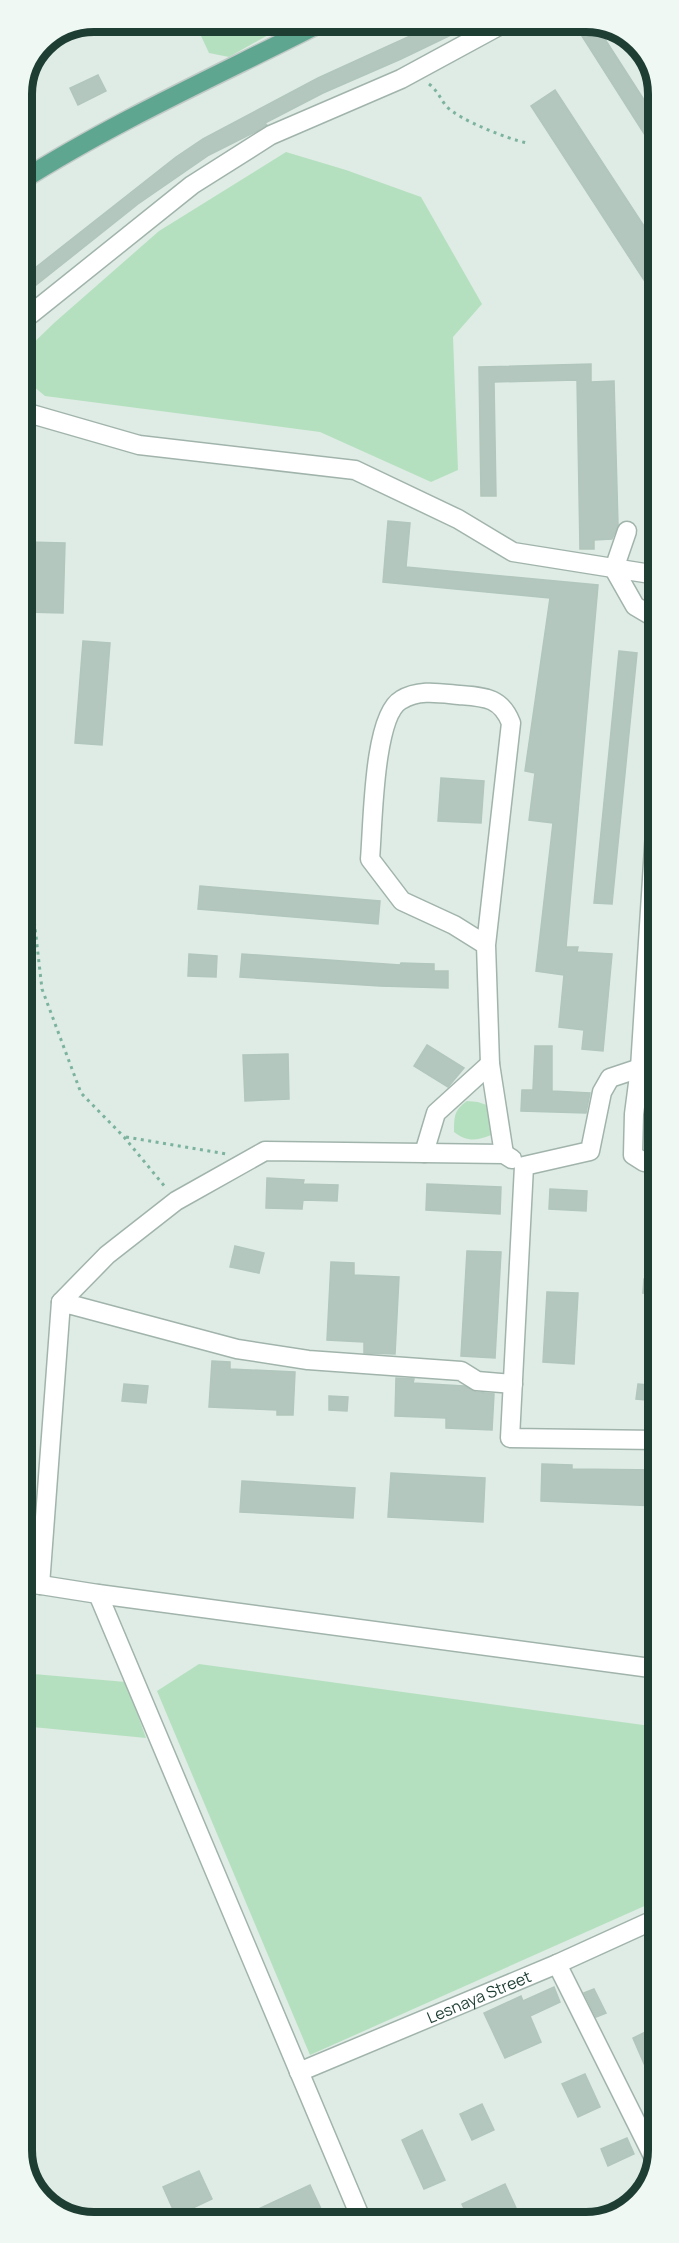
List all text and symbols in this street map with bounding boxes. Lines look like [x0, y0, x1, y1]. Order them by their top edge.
street label: Lesnaya Street [423, 1965, 534, 2028]

